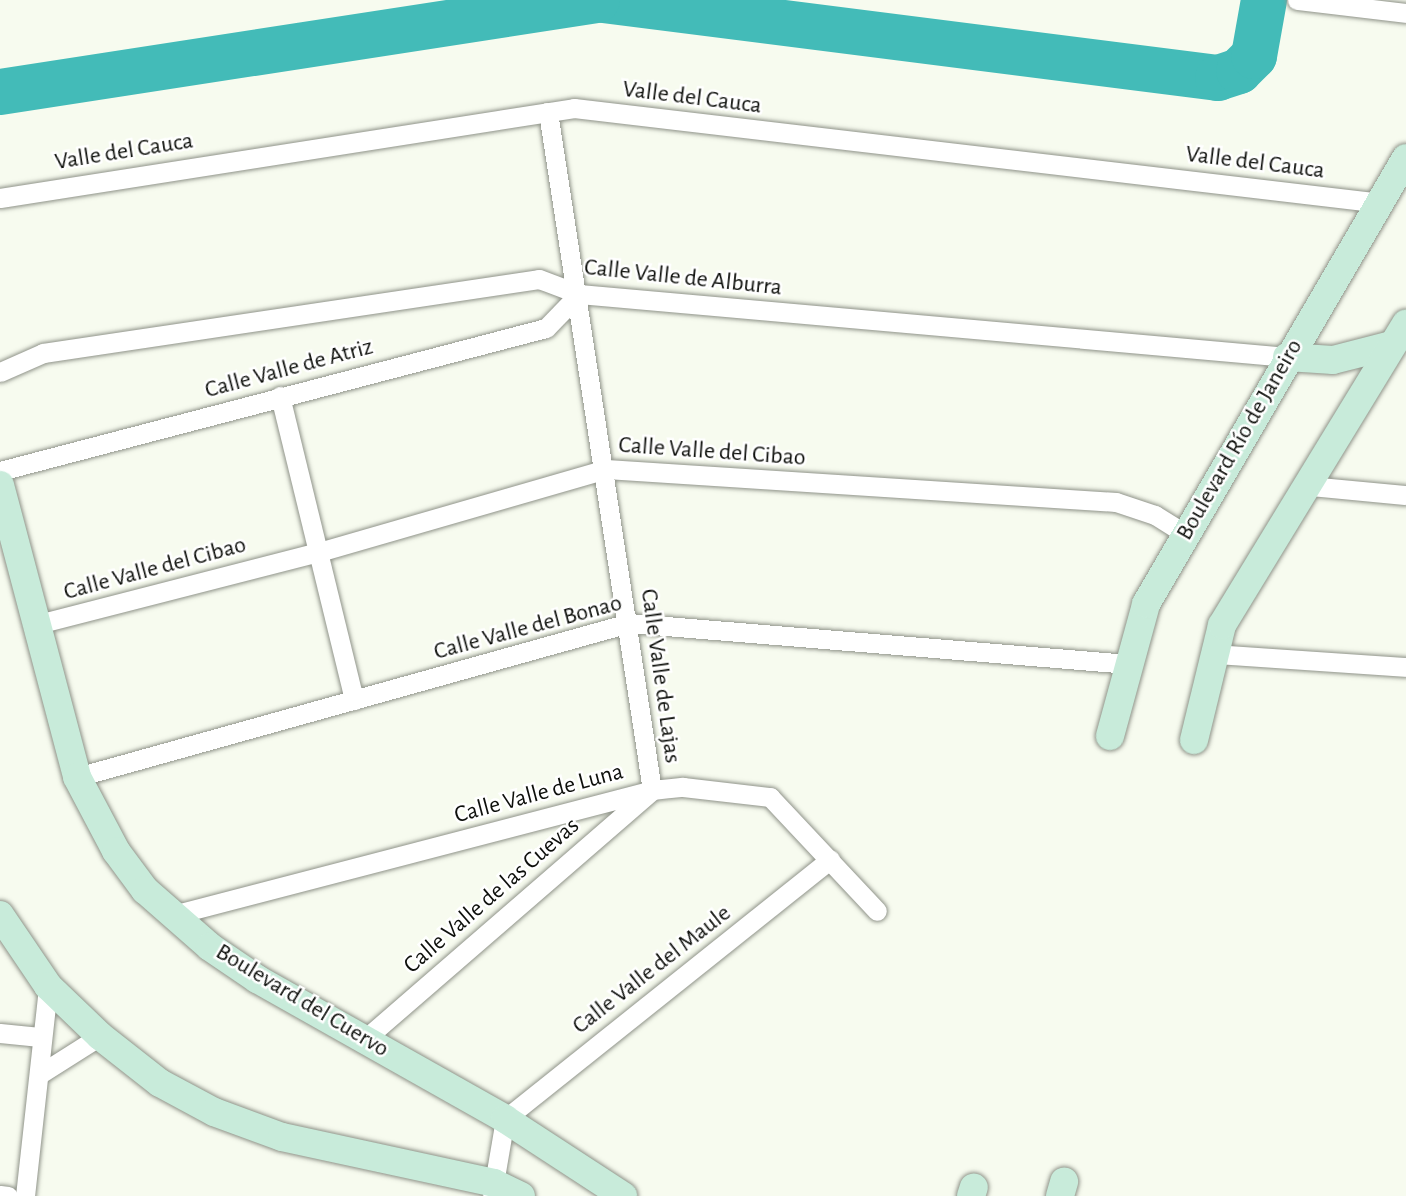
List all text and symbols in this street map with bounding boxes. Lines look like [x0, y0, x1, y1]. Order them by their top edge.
street label: Valle del Cauca [621, 75, 763, 121]
street label: Valle del Cauca [53, 127, 195, 177]
street label: Valle del Cauca [1184, 140, 1326, 186]
street label: Calle Valle de Alburra [583, 253, 783, 303]
street label: Calle Valle de Atriz [202, 333, 376, 405]
street label: Boulevard Río de Janeiro [1171, 334, 1309, 546]
street label: Calle Valle del Cibao [617, 431, 807, 473]
street label: Calle Valle del Cibao [61, 531, 249, 607]
street label: Calle Valle de Lajas [634, 587, 686, 765]
street label: Calle Valle del Bonao [431, 589, 625, 667]
street label: Calle Valle de Luna [451, 758, 627, 830]
street label: Calle Valle de las Cuevas [398, 812, 586, 980]
street label: Calle Valle del Maule [567, 899, 737, 1041]
street label: Boulevard del Cuervo [210, 938, 394, 1064]

